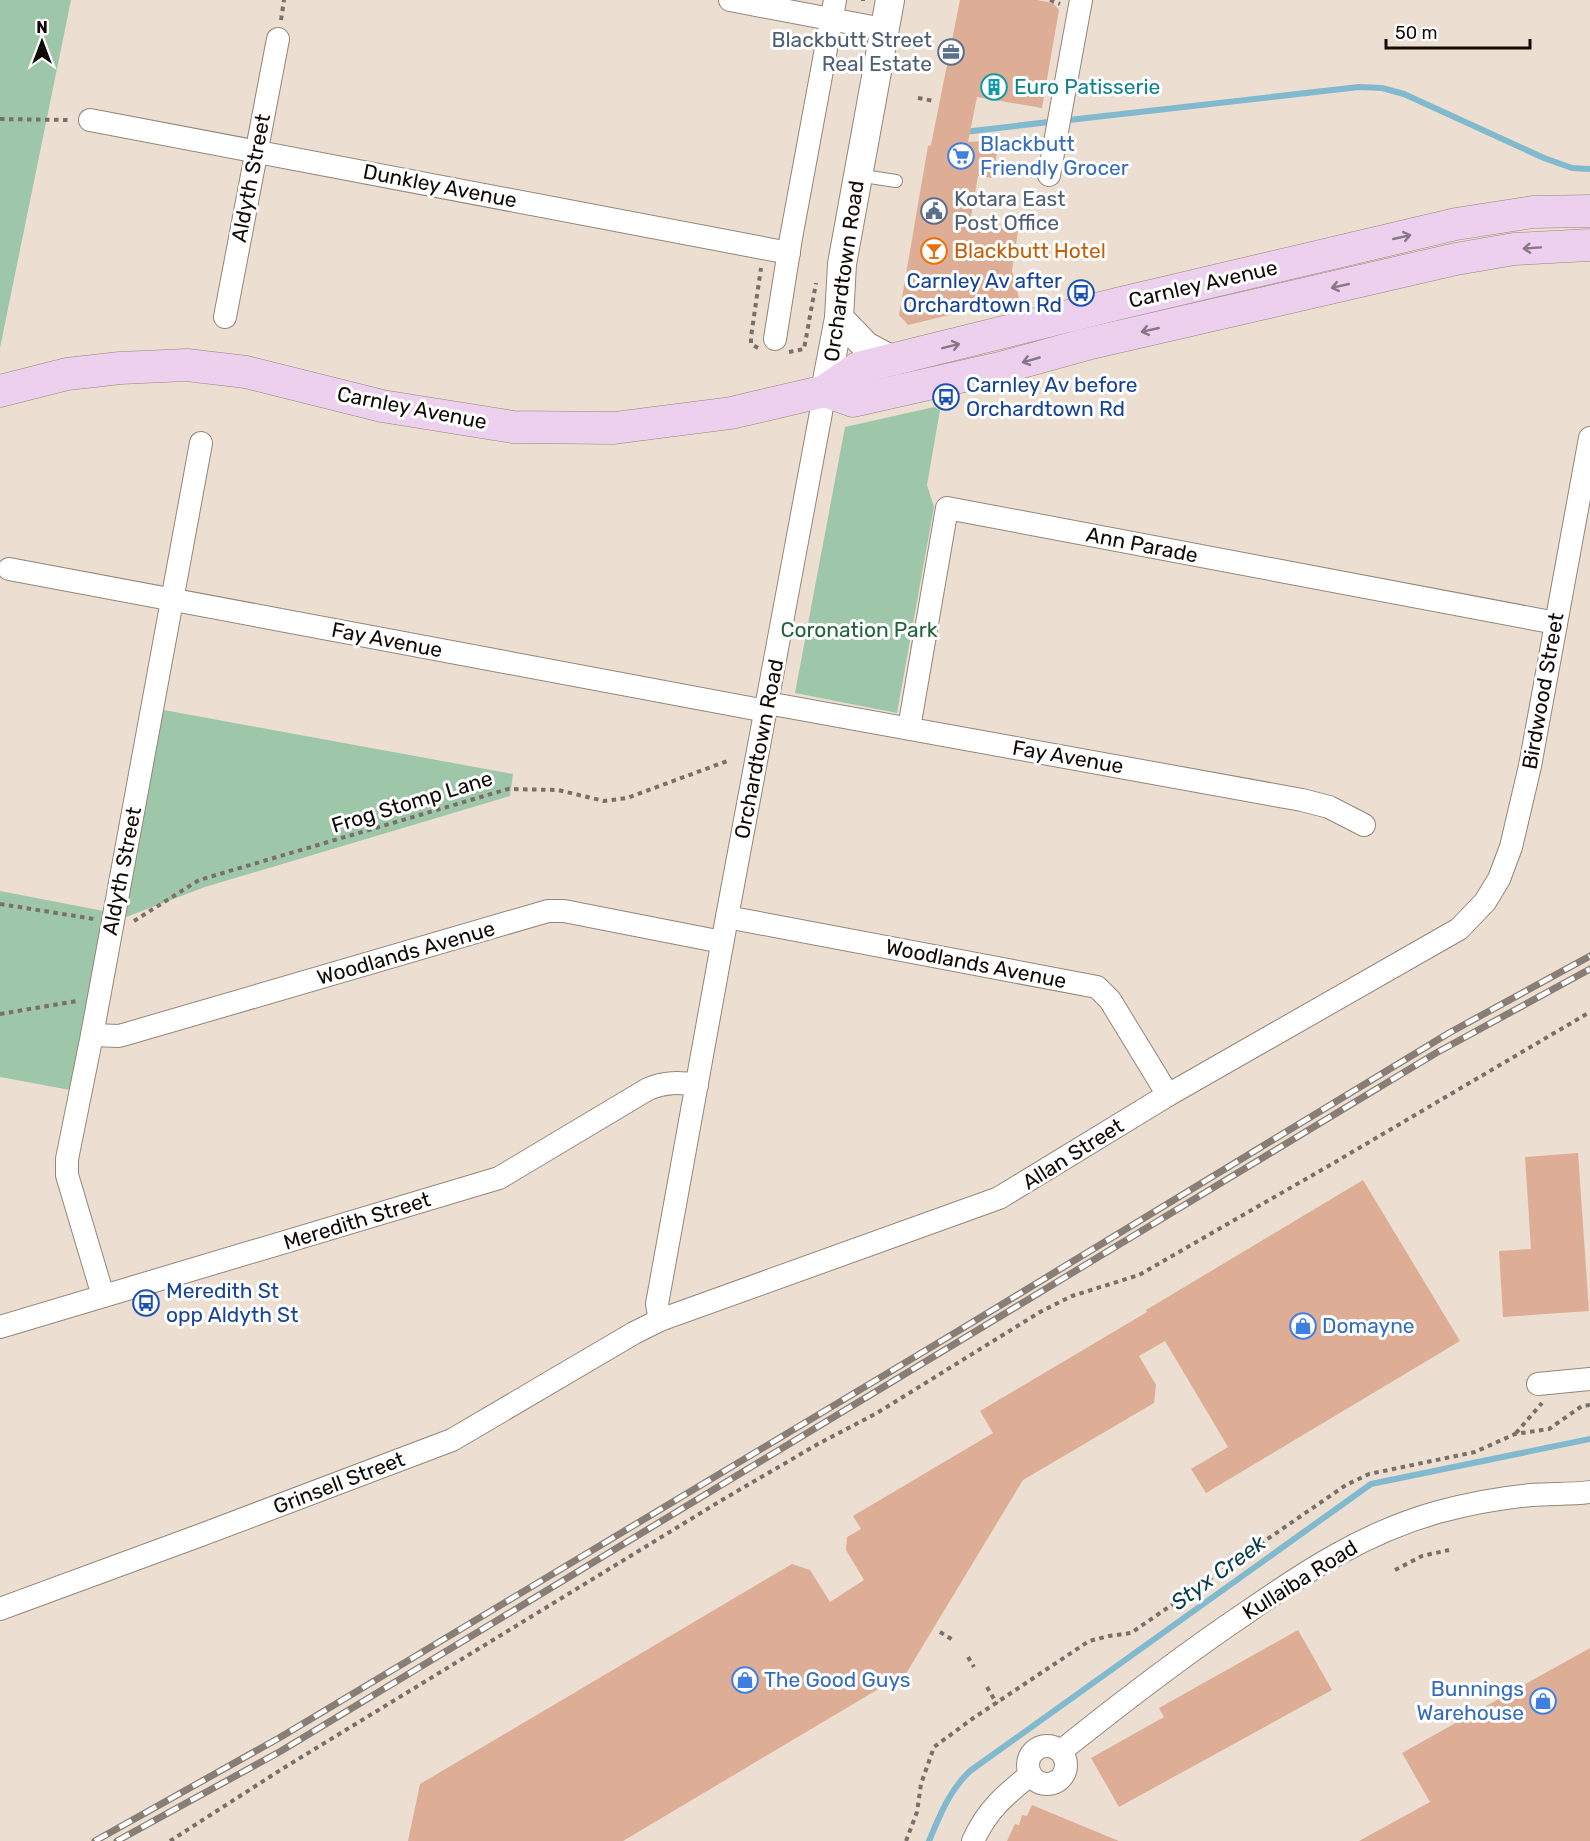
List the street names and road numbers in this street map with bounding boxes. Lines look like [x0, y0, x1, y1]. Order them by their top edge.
street label: Aldyth Street [226, 112, 275, 244]
street label: Dunkley Avenue [361, 158, 519, 213]
street label: Orchardtown Road [818, 179, 869, 363]
street label: Carnley Avenue [1126, 254, 1280, 313]
street label: Carnley Avenue [335, 381, 489, 434]
street label: Ann Parade [1084, 521, 1200, 568]
street label: Birdwood Street [1516, 611, 1569, 771]
street label: Fay Avenue [330, 617, 445, 662]
street label: Orchardtown Road [729, 657, 788, 841]
street label: Fay Avenue [1011, 734, 1126, 779]
street label: Frog Stomp Lane [328, 765, 495, 838]
street label: Aldyth Street [97, 805, 146, 937]
street label: Woodlands Avenue [314, 915, 498, 990]
street label: Woodlands Avenue [884, 934, 1069, 993]
street label: Allan Street [1018, 1113, 1128, 1195]
street label: Meredith Street [280, 1186, 433, 1255]
street label: Grinsell Street [270, 1446, 408, 1519]
street label: Kullaiba Road [1238, 1534, 1362, 1625]

